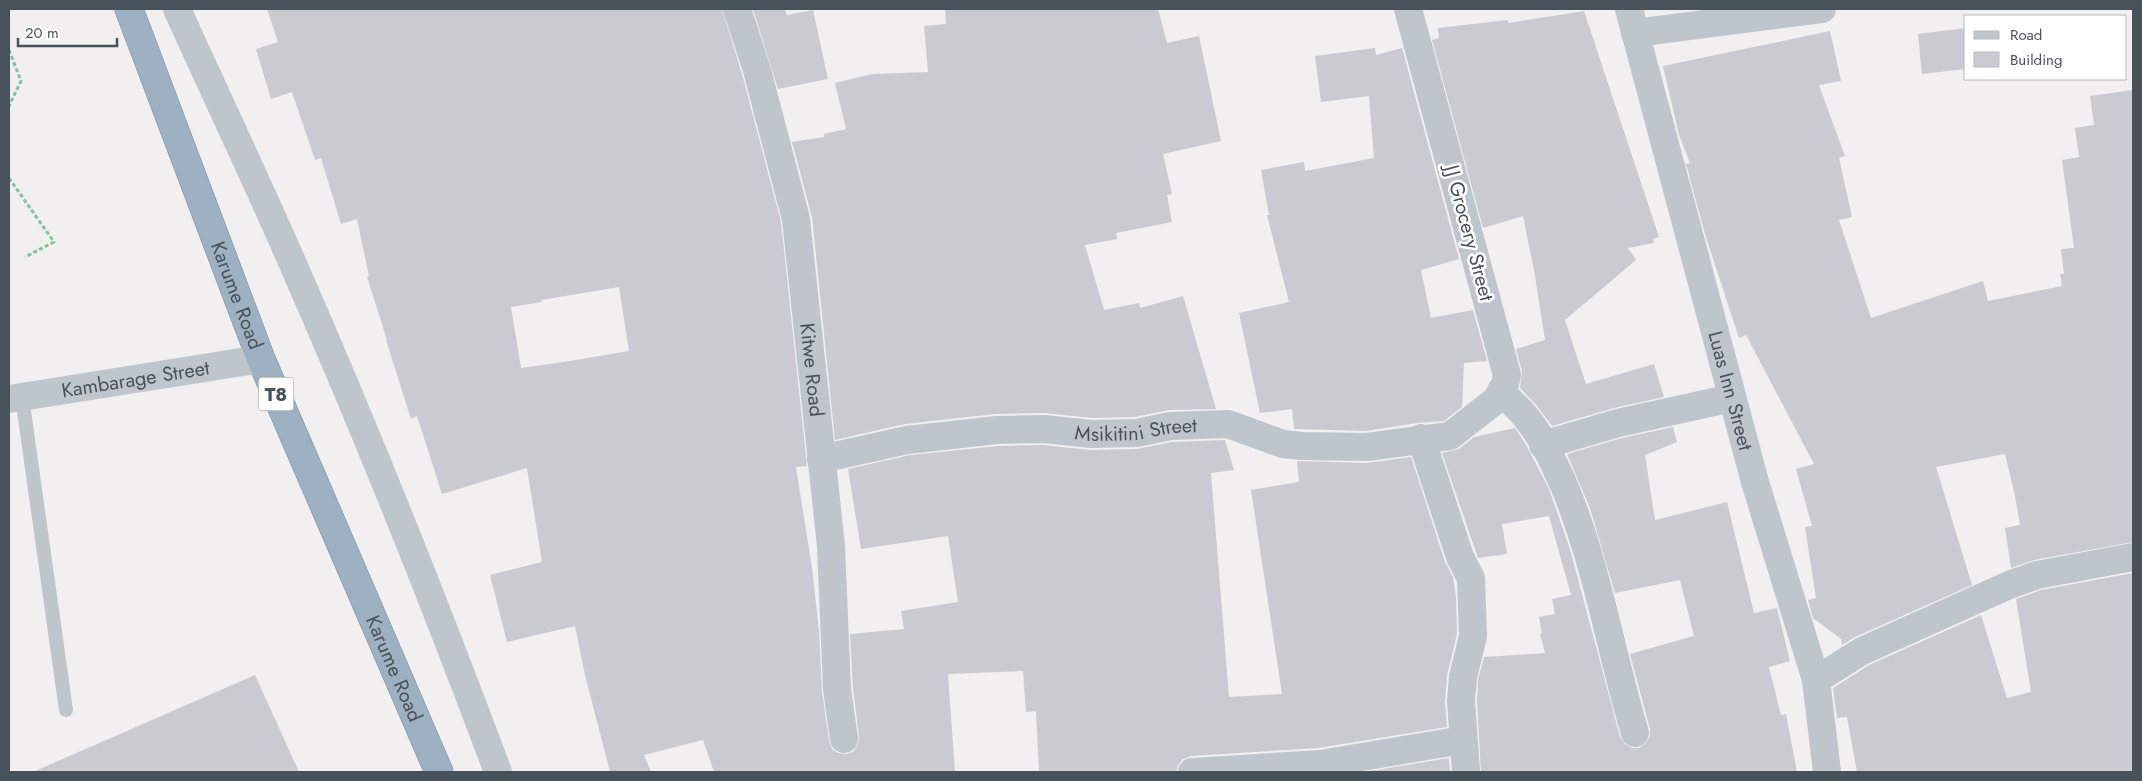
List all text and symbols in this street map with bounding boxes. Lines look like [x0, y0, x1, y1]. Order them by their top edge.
scale bar [18, 15, 116, 47]
legend [1964, 15, 2127, 80]
text: 20 m [25, 22, 59, 44]
text: Road [2010, 24, 2042, 46]
text: Building [2010, 49, 2062, 71]
street label: JJ Grocery Street [1436, 159, 1501, 304]
street label: Karume Road [203, 237, 271, 353]
street label: Kitwe Road [793, 322, 832, 418]
street label: Luas Inn Street [1701, 328, 1761, 454]
street label: Kambarage Street [59, 353, 212, 405]
road number: T8 [258, 378, 294, 410]
street label: Msikitini Street [1073, 411, 1198, 449]
street label: Karume Road [359, 611, 430, 726]

